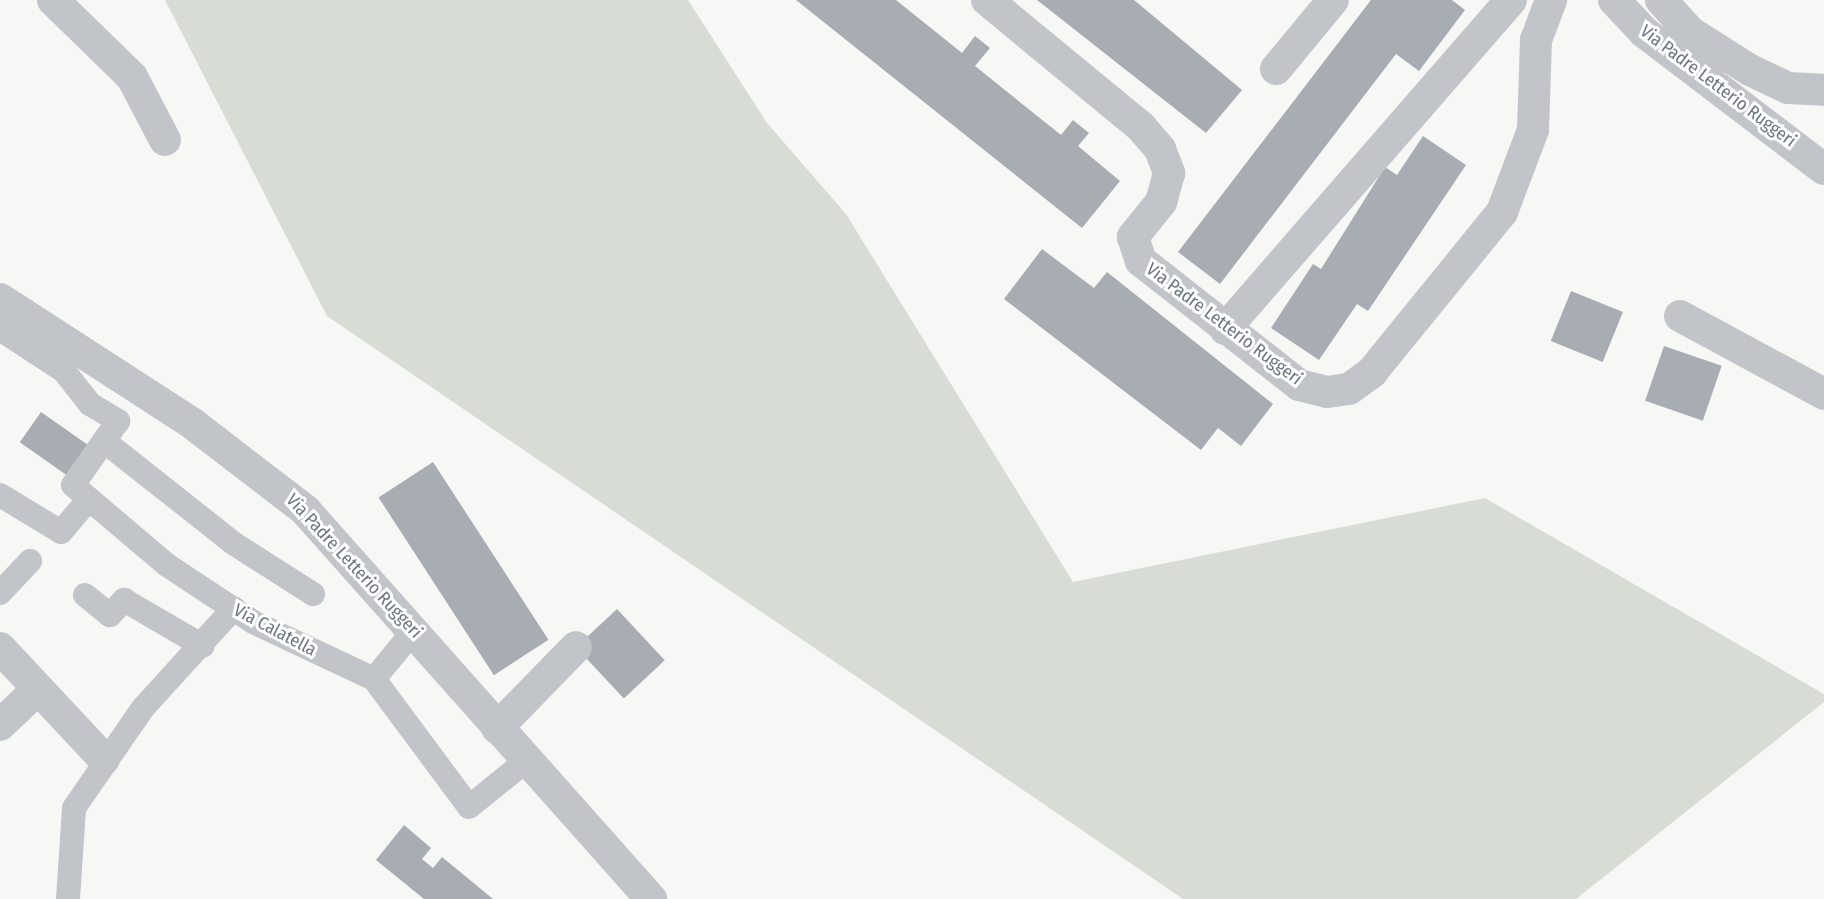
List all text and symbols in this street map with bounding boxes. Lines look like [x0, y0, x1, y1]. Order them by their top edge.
street label: Via Padre Letterio Ruggeri [1636, 20, 1800, 152]
street label: Via Padre Letterio Ruggeri [1142, 258, 1306, 390]
street label: Via Padre Letterio Ruggeri [281, 489, 427, 643]
street label: Via Calatella [230, 599, 320, 661]

